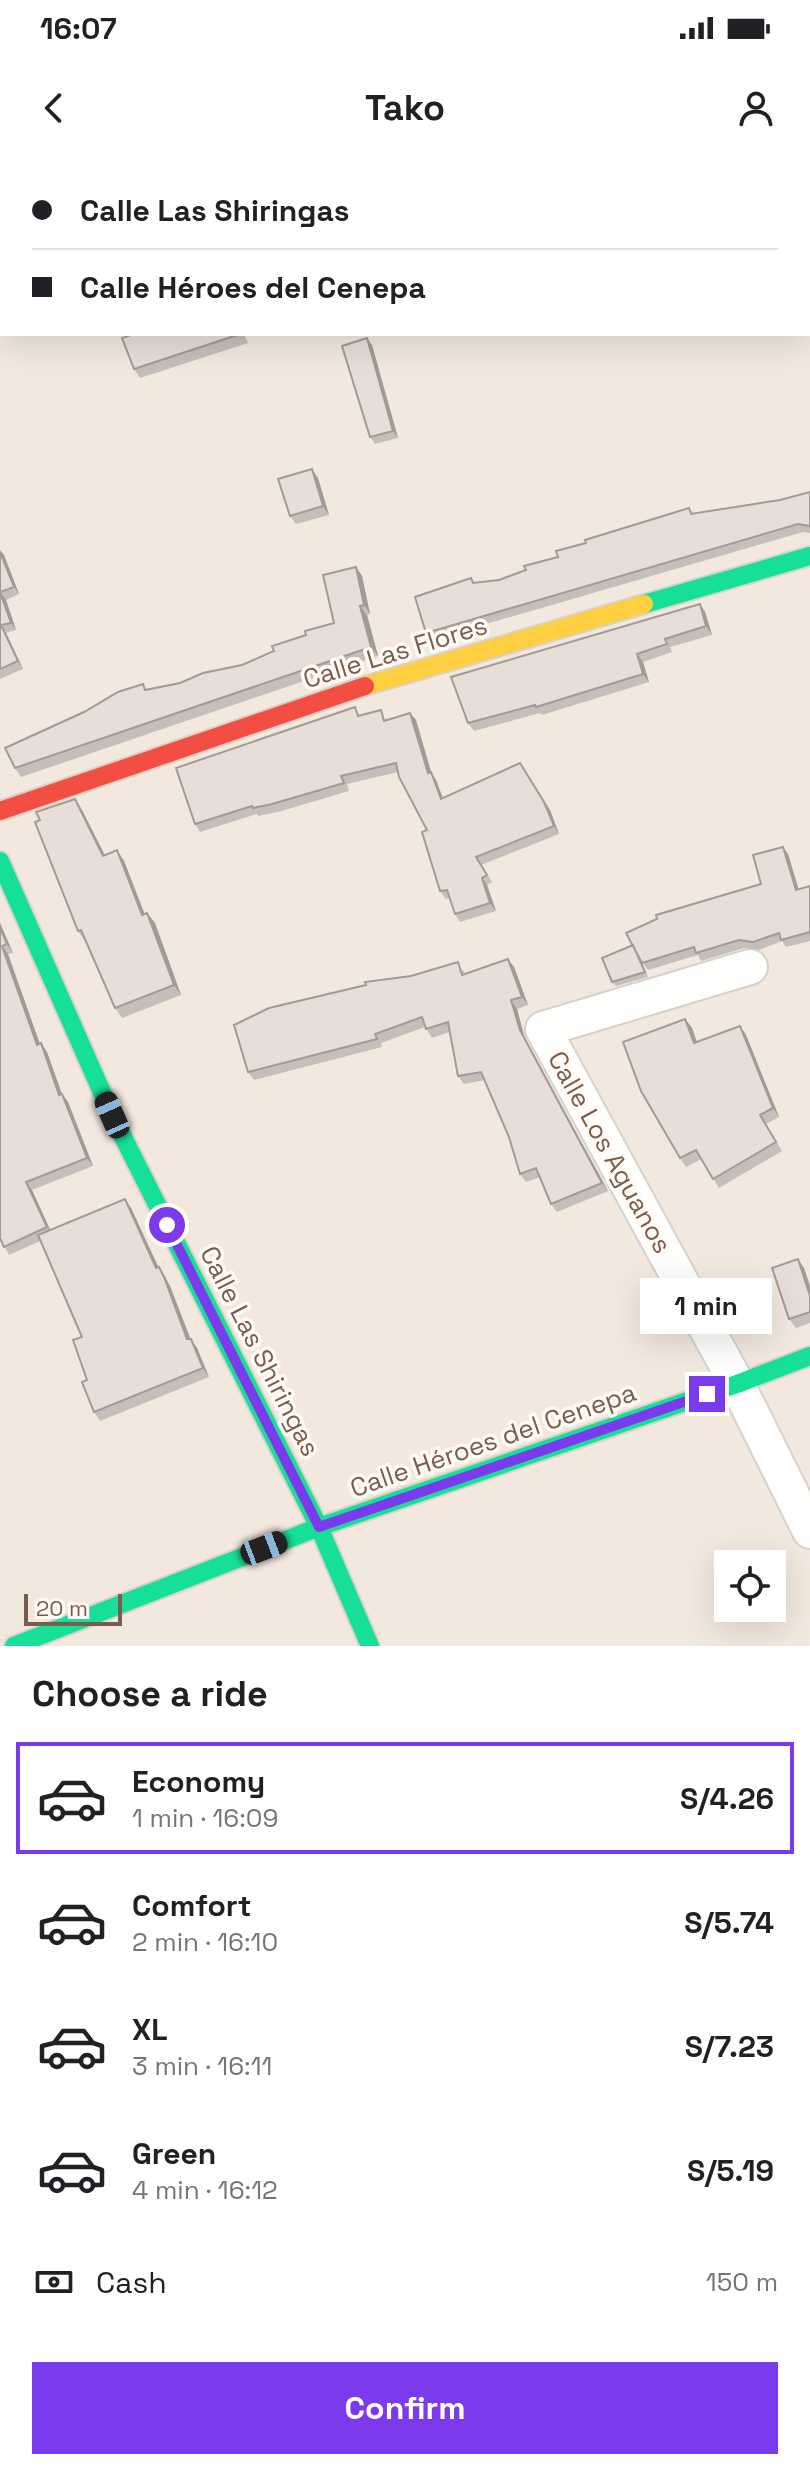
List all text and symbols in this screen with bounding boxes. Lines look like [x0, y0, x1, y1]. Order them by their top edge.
text: 16:07 [40, 9, 117, 48]
text: Tako [365, 85, 445, 131]
icon: back [32, 86, 76, 130]
icon: person [734, 86, 778, 130]
text: Calle Las Shiringas [80, 191, 349, 230]
text: Calle Héroes del Cenepa [80, 268, 426, 307]
street label: Calle Las Flores [299, 608, 491, 696]
street label: Calle Los Aguanos [540, 1045, 680, 1259]
car [91, 1088, 133, 1142]
route start [149, 1207, 185, 1243]
street label: Calle Las Shiringas [192, 1240, 328, 1462]
callout: 1 min [641, 1278, 773, 1334]
text: 1 min [674, 1289, 738, 1323]
street label: Calle Héroes del Cenepa [345, 1375, 641, 1505]
route end [689, 1376, 725, 1412]
car [237, 1528, 291, 1568]
map controls [714, 1550, 786, 1622]
button: locate [714, 1550, 786, 1622]
scale bar [24, 1590, 122, 1626]
text: 20 m [36, 1594, 88, 1622]
text: Choose a ride [32, 1671, 268, 1717]
icon: car [36, 1762, 108, 1834]
text: Economy [132, 1762, 265, 1801]
text: S/4.26 [680, 1779, 774, 1818]
text: 1 min · 16:09 [132, 1801, 278, 1835]
icon: car [36, 1886, 108, 1958]
text: Comfort [132, 1886, 251, 1925]
text: S/5.74 [684, 1903, 774, 1942]
text: 2 min · 16:10 [132, 1925, 278, 1959]
icon: car [36, 2010, 108, 2082]
text: XL [132, 2010, 168, 2049]
text: S/7.23 [685, 2027, 774, 2066]
text: 3 min · 16:11 [132, 2049, 272, 2083]
icon: car [36, 2134, 108, 2206]
text: Green [132, 2134, 216, 2173]
text: S/5.19 [687, 2151, 774, 2190]
text: 4 min · 16:12 [132, 2173, 278, 2207]
icon: cash [32, 2260, 76, 2304]
text: Cash [96, 2263, 167, 2302]
text: 150 m [706, 2265, 778, 2299]
button: Confirm [32, 2362, 778, 2454]

